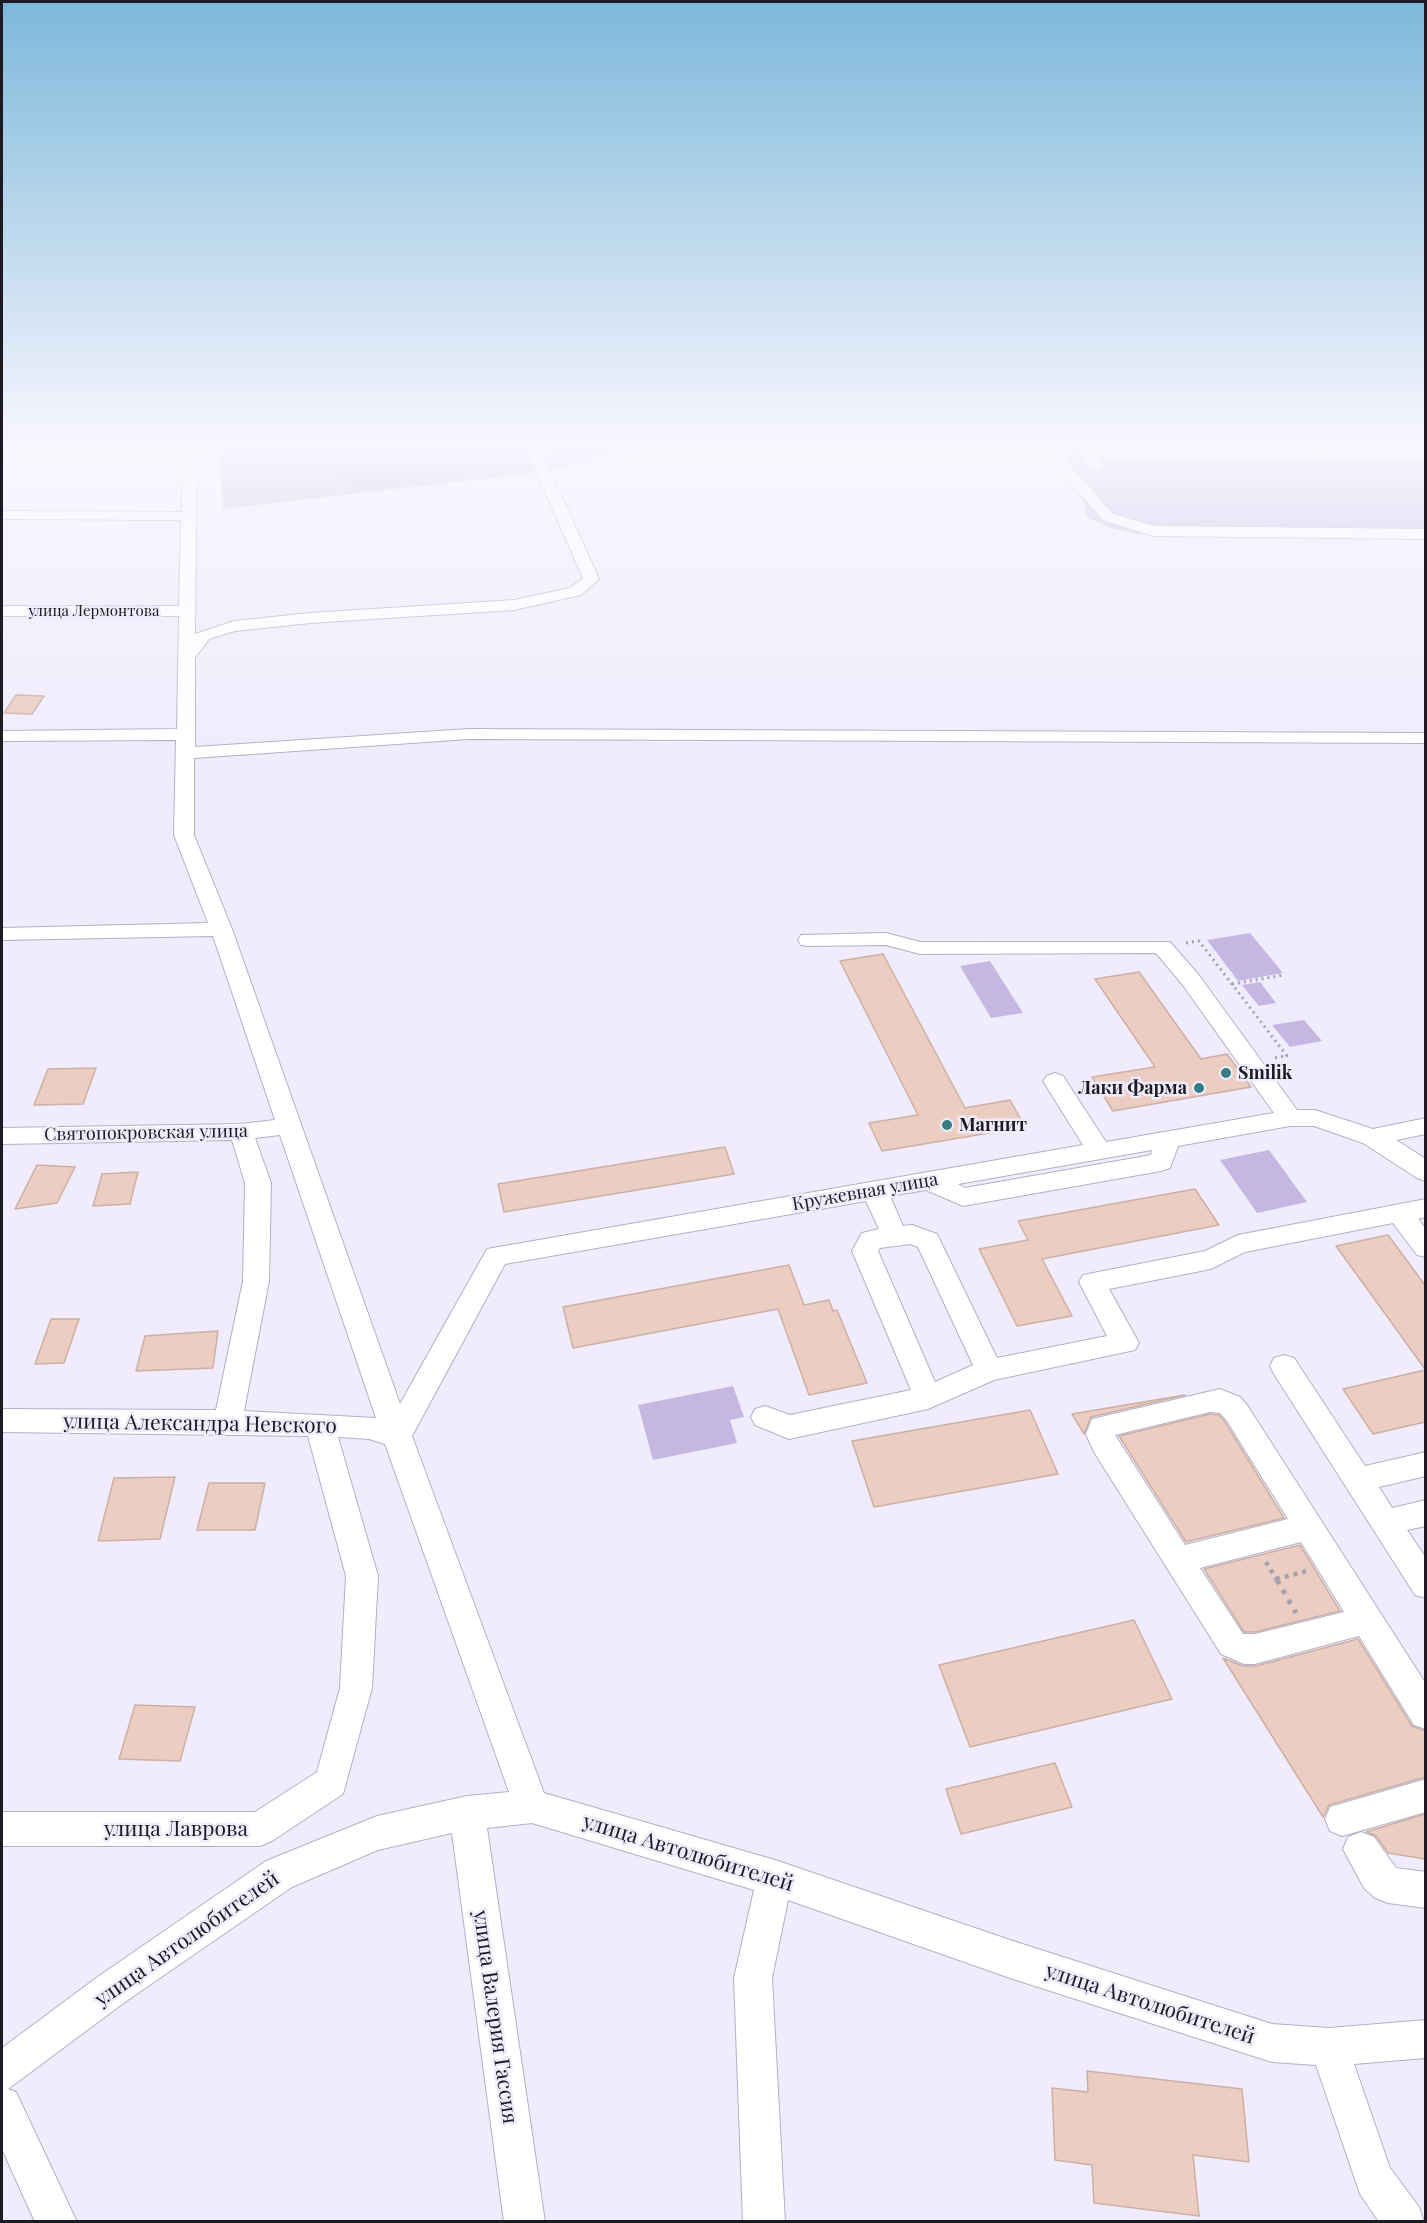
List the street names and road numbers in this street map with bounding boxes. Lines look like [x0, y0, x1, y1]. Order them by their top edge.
street label: улица Лермонтова [29, 602, 159, 620]
street label: Святопокровская улица [44, 1120, 248, 1146]
street label: Кружевная улица [790, 1169, 940, 1215]
street label: улица Александра Невского [63, 1409, 337, 1439]
street label: улица Автолюбителей [580, 1809, 796, 1897]
street label: улица Лаврова [104, 1816, 248, 1842]
street label: улица Автолюбителей [90, 1866, 284, 2012]
street label: улица Валерия Гассия [468, 1908, 522, 2126]
street label: улица Автолюбителей [1042, 1958, 1258, 2050]

